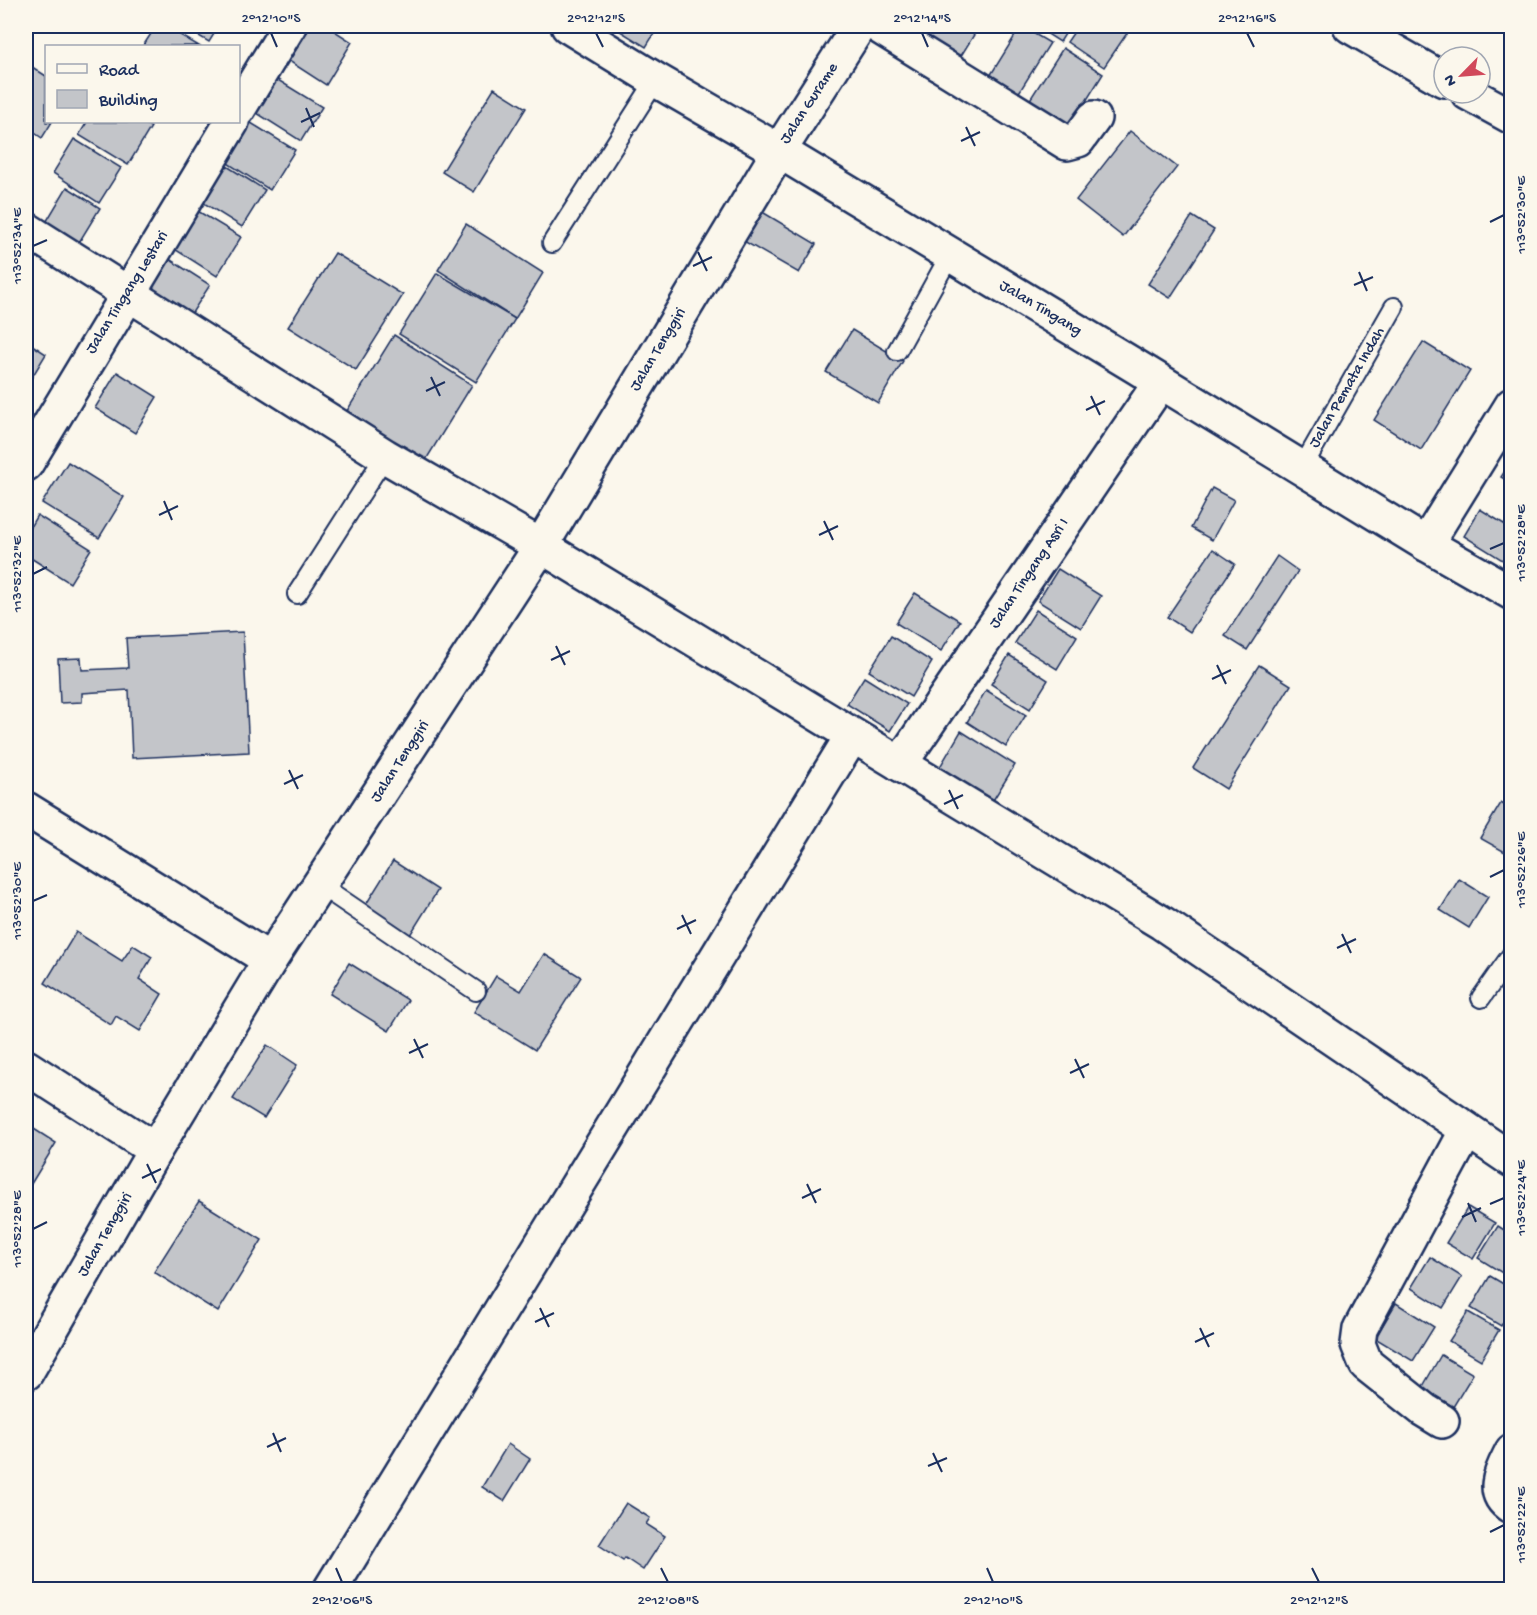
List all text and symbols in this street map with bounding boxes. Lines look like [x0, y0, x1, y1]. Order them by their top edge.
text: 2°12'10"S [241, 10, 301, 28]
text: 2°12'12"S [567, 10, 625, 28]
text: 2°12'14"S [893, 10, 951, 28]
text: 2°12'16"S [1218, 10, 1276, 28]
legend [45, 45, 240, 123]
north arrow [1432, 45, 1492, 105]
street label: Jalan Gurame [777, 59, 844, 148]
text: Road [99, 61, 140, 82]
text: N [1441, 71, 1462, 89]
text: Building [98, 91, 158, 112]
text: 113°52'30"E [1513, 176, 1531, 255]
text: 113°52'34"E [9, 207, 27, 285]
street label: Jalan Tingang Lestari [82, 228, 174, 358]
street label: Jalan Tingang [995, 277, 1085, 341]
street label: Jalan Tenggiri [627, 305, 691, 395]
street label: Jalan Pemata Indah [1306, 324, 1390, 452]
text: 113°52'28"E [1513, 504, 1531, 582]
street label: Jalan Tingang Asri I [986, 515, 1074, 633]
text: 113°52'32"E [9, 535, 27, 613]
street label: Jalan Tenggiri [367, 717, 435, 807]
text: 113°52'26"E [1513, 831, 1531, 909]
text: 113°52'30"E [9, 862, 27, 941]
text: 113°52'24"E [1513, 1159, 1531, 1237]
text: 113°52'28"E [9, 1190, 27, 1268]
street label: Jalan Tenggiri [74, 1190, 138, 1280]
text: 113°52'22"E [1513, 1486, 1531, 1564]
text: 2°12'06"S [312, 1592, 372, 1610]
text: 2°12'08"S [637, 1592, 699, 1610]
text: 2°12'10"S [963, 1592, 1023, 1610]
text: 2°12'12"S [1290, 1592, 1348, 1610]

